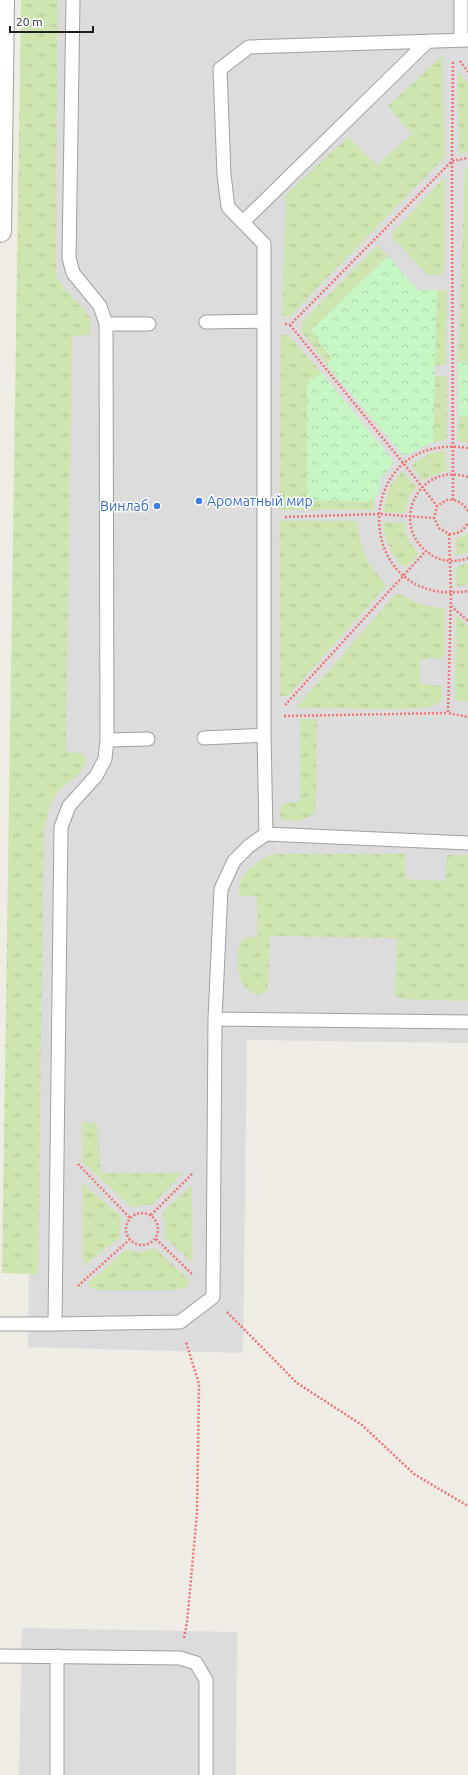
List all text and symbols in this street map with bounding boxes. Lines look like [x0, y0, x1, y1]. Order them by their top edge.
scale bar [10, 8, 93, 34]
text: 20 m [16, 15, 43, 28]
place label: Ароматный мир [207, 493, 313, 509]
marker: Ароматный мир [194, 496, 204, 506]
place label: Винлаб [100, 498, 149, 514]
marker: Винлаб [152, 501, 162, 511]

